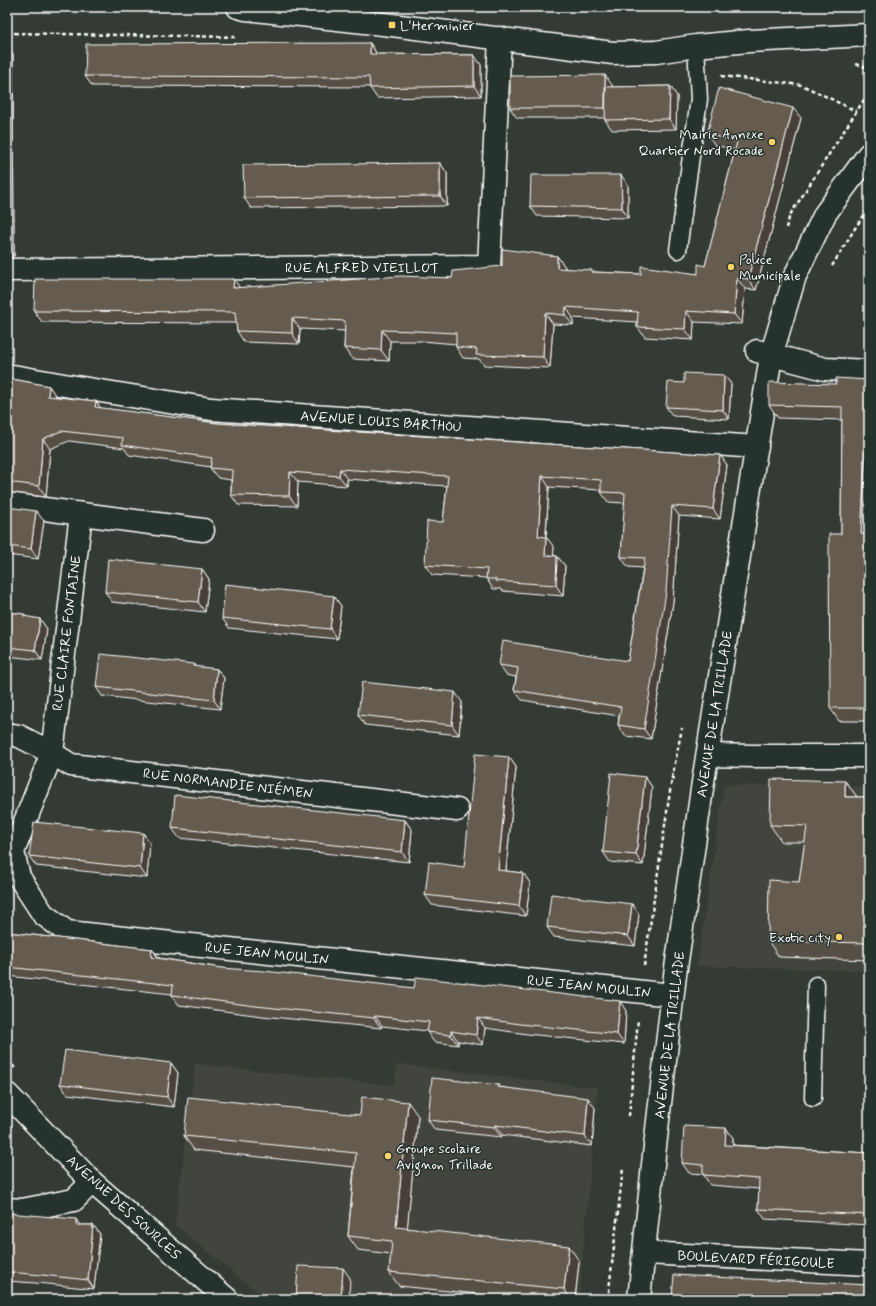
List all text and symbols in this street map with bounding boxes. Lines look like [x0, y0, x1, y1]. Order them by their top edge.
place label: L'Herminier [400, 17, 475, 35]
marker: L'Herminier [387, 20, 397, 30]
place label: Mairie Annexe Quartier Nord Rocade [639, 126, 764, 160]
marker: Mairie Annexe Quartier Nord Rocade [767, 137, 777, 147]
place label: Police Municipale [739, 251, 801, 285]
street label: RUE ALFRED VIEILLOT [285, 259, 439, 277]
marker: Police Municipale [726, 262, 736, 272]
street label: AVENUE LOUIS BARTHOU [300, 407, 462, 437]
street label: RUE CLAIRE FONTAINE [49, 554, 85, 712]
street label: AVENUE DE LA TRILLADE [693, 630, 737, 799]
street label: RUE NORMANDIE NIÉMEN [142, 765, 314, 803]
place label: Exotic city [769, 929, 831, 947]
marker: Exotic city [834, 932, 844, 942]
street label: RUE JEAN MOULIN [204, 939, 330, 969]
street label: AVENUE DE LA TRILLADE [651, 950, 689, 1120]
street label: RUE JEAN MOULIN [526, 972, 652, 1002]
place label: Groupe scolaire Avignon Trillade [396, 1140, 494, 1176]
marker: Groupe scolaire Avignon Trillade [383, 1151, 393, 1161]
street label: AVENUE DES SOURCES [62, 1152, 184, 1264]
street label: BOULEVARD FÉRIGOULE [677, 1247, 835, 1273]

